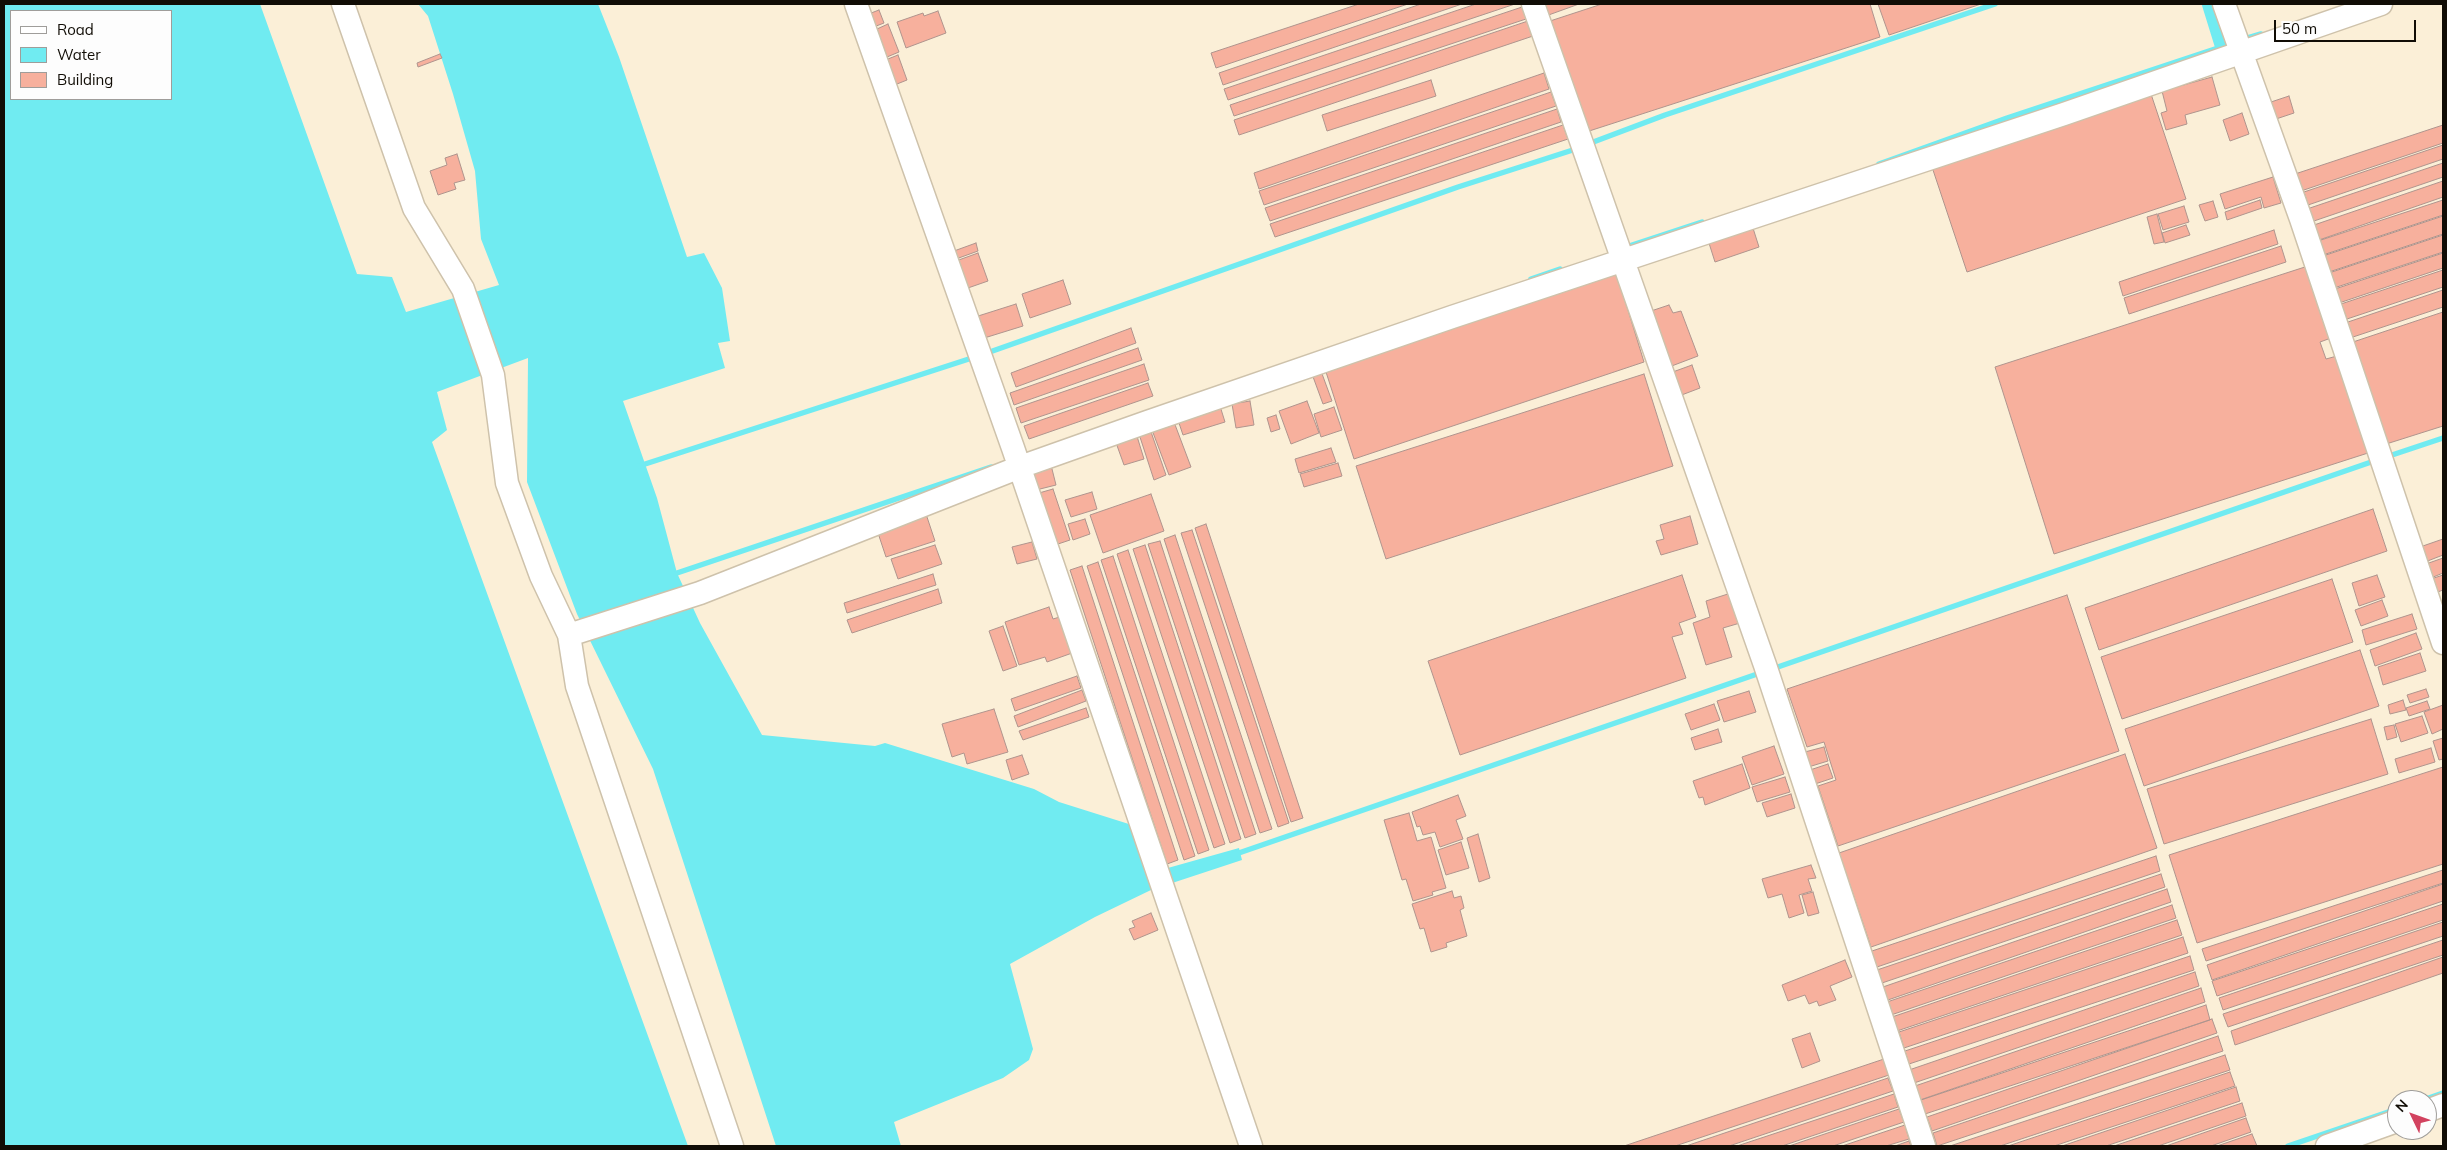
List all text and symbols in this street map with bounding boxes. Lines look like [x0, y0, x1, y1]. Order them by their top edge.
legend [10, 10, 172, 100]
scale bar [2277, 10, 2420, 42]
text: 50 m [2282, 19, 2317, 38]
text: Road [57, 20, 94, 39]
text: Water [57, 45, 101, 64]
text: Building [57, 70, 113, 89]
north arrow [2387, 1090, 2437, 1140]
text: N [2391, 1096, 2412, 1116]

